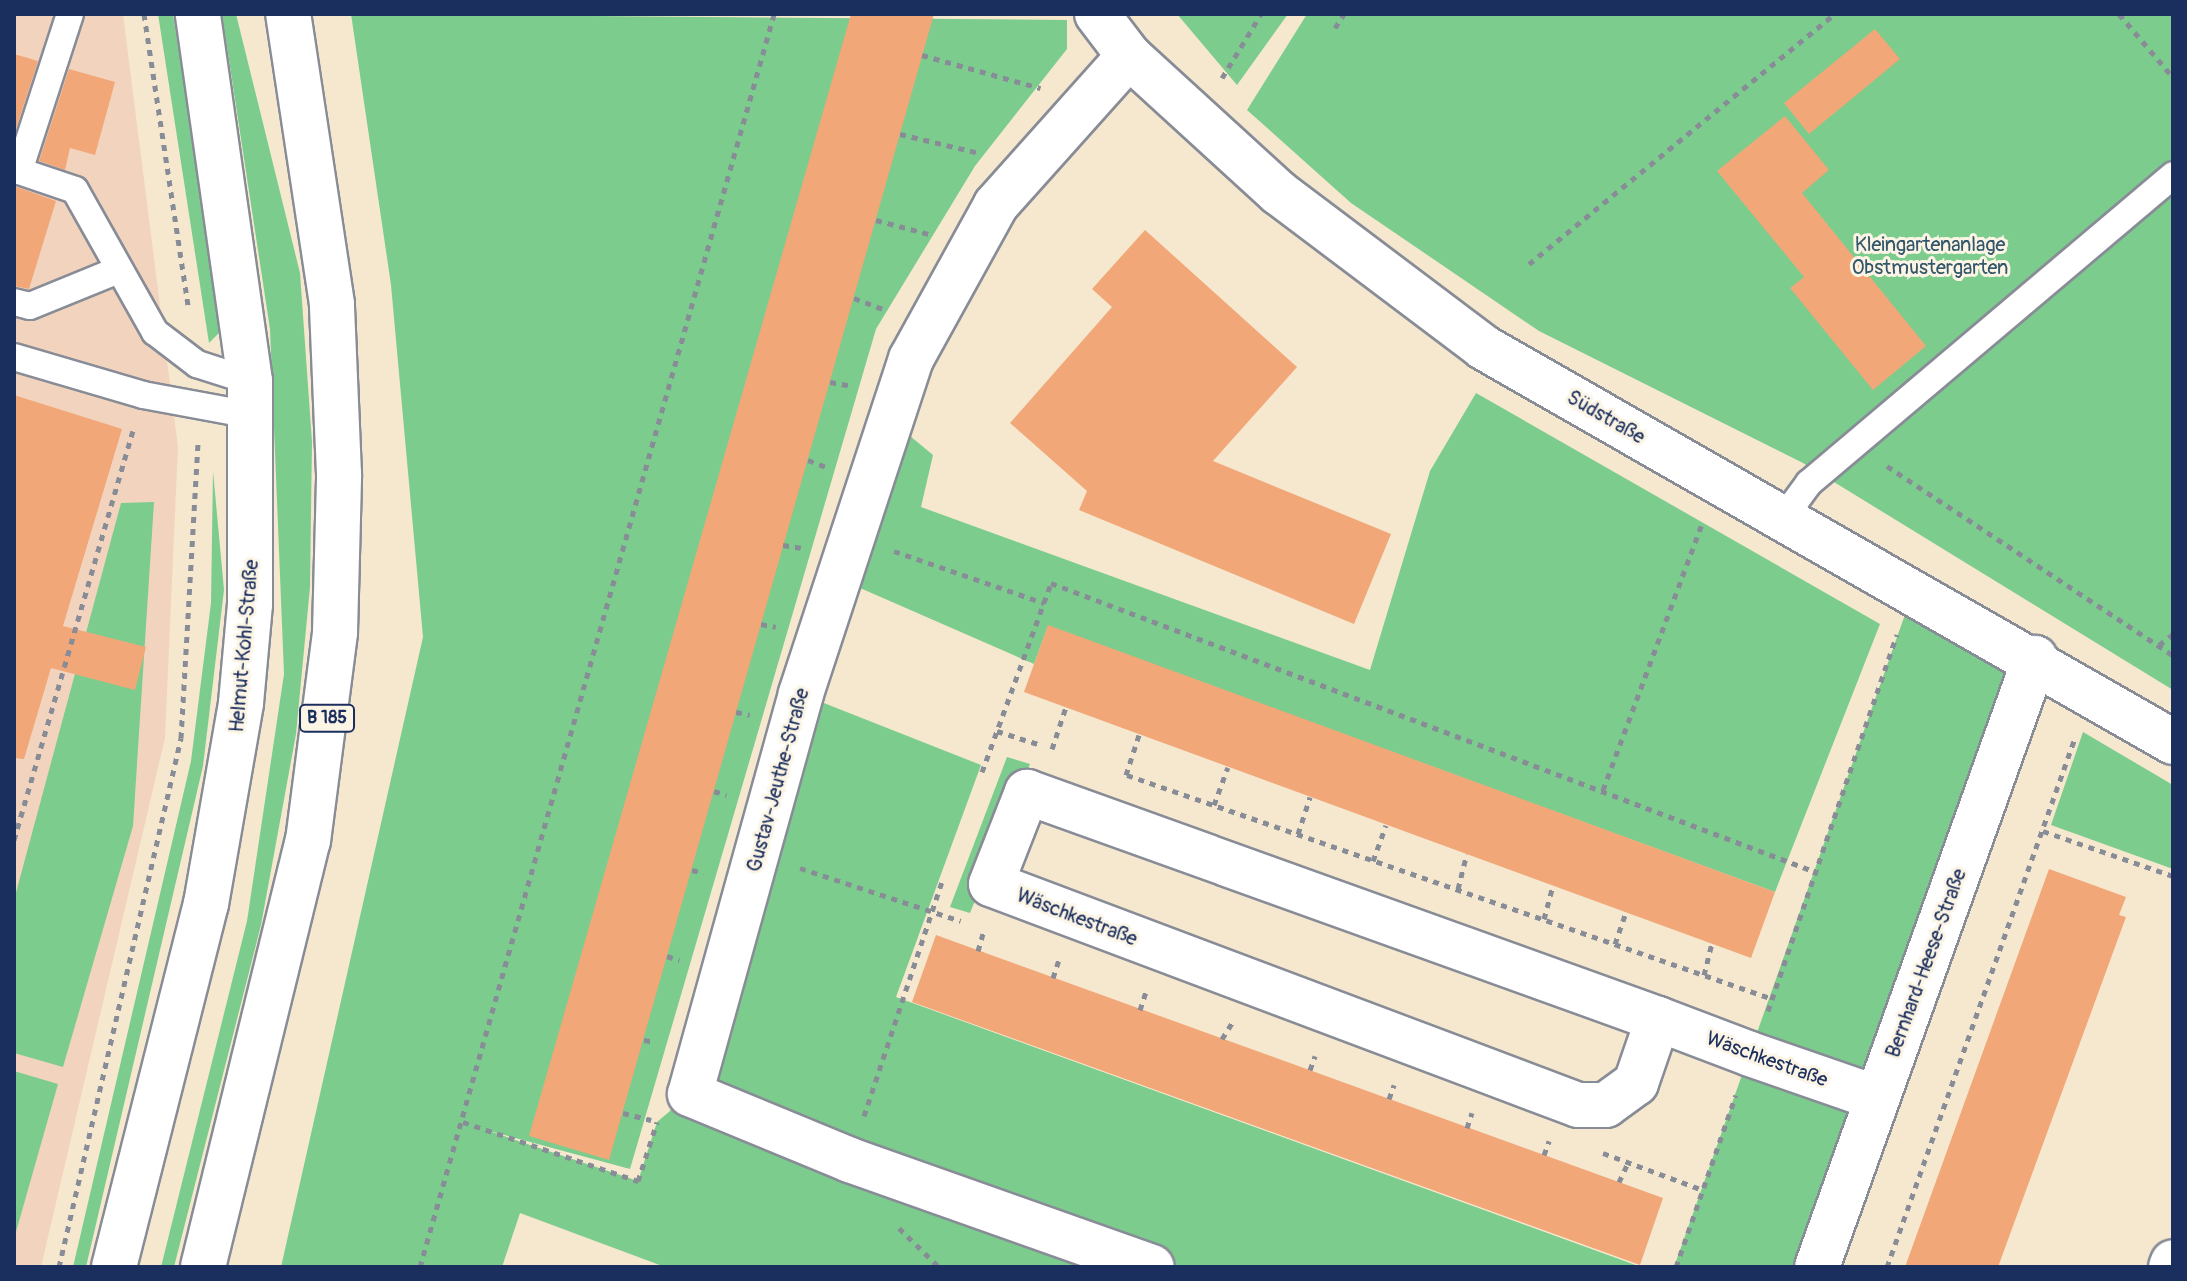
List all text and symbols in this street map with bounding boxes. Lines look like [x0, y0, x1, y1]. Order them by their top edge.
park label: Kleingartenanlage Obstmustergarten [1852, 233, 2008, 280]
street label: Südstraße [1563, 385, 1649, 449]
street label: Helmut-Kohl-Straße [224, 559, 264, 733]
street label: Gustav-Jeuthe-Straße [742, 685, 814, 875]
road number: B 185 [299, 704, 355, 732]
street label: Bernhard-Heese-Straße [1881, 865, 1971, 1061]
street label: Wäschkestraße [1013, 883, 1141, 951]
street label: Wäschkestraße [1703, 1026, 1831, 1092]

